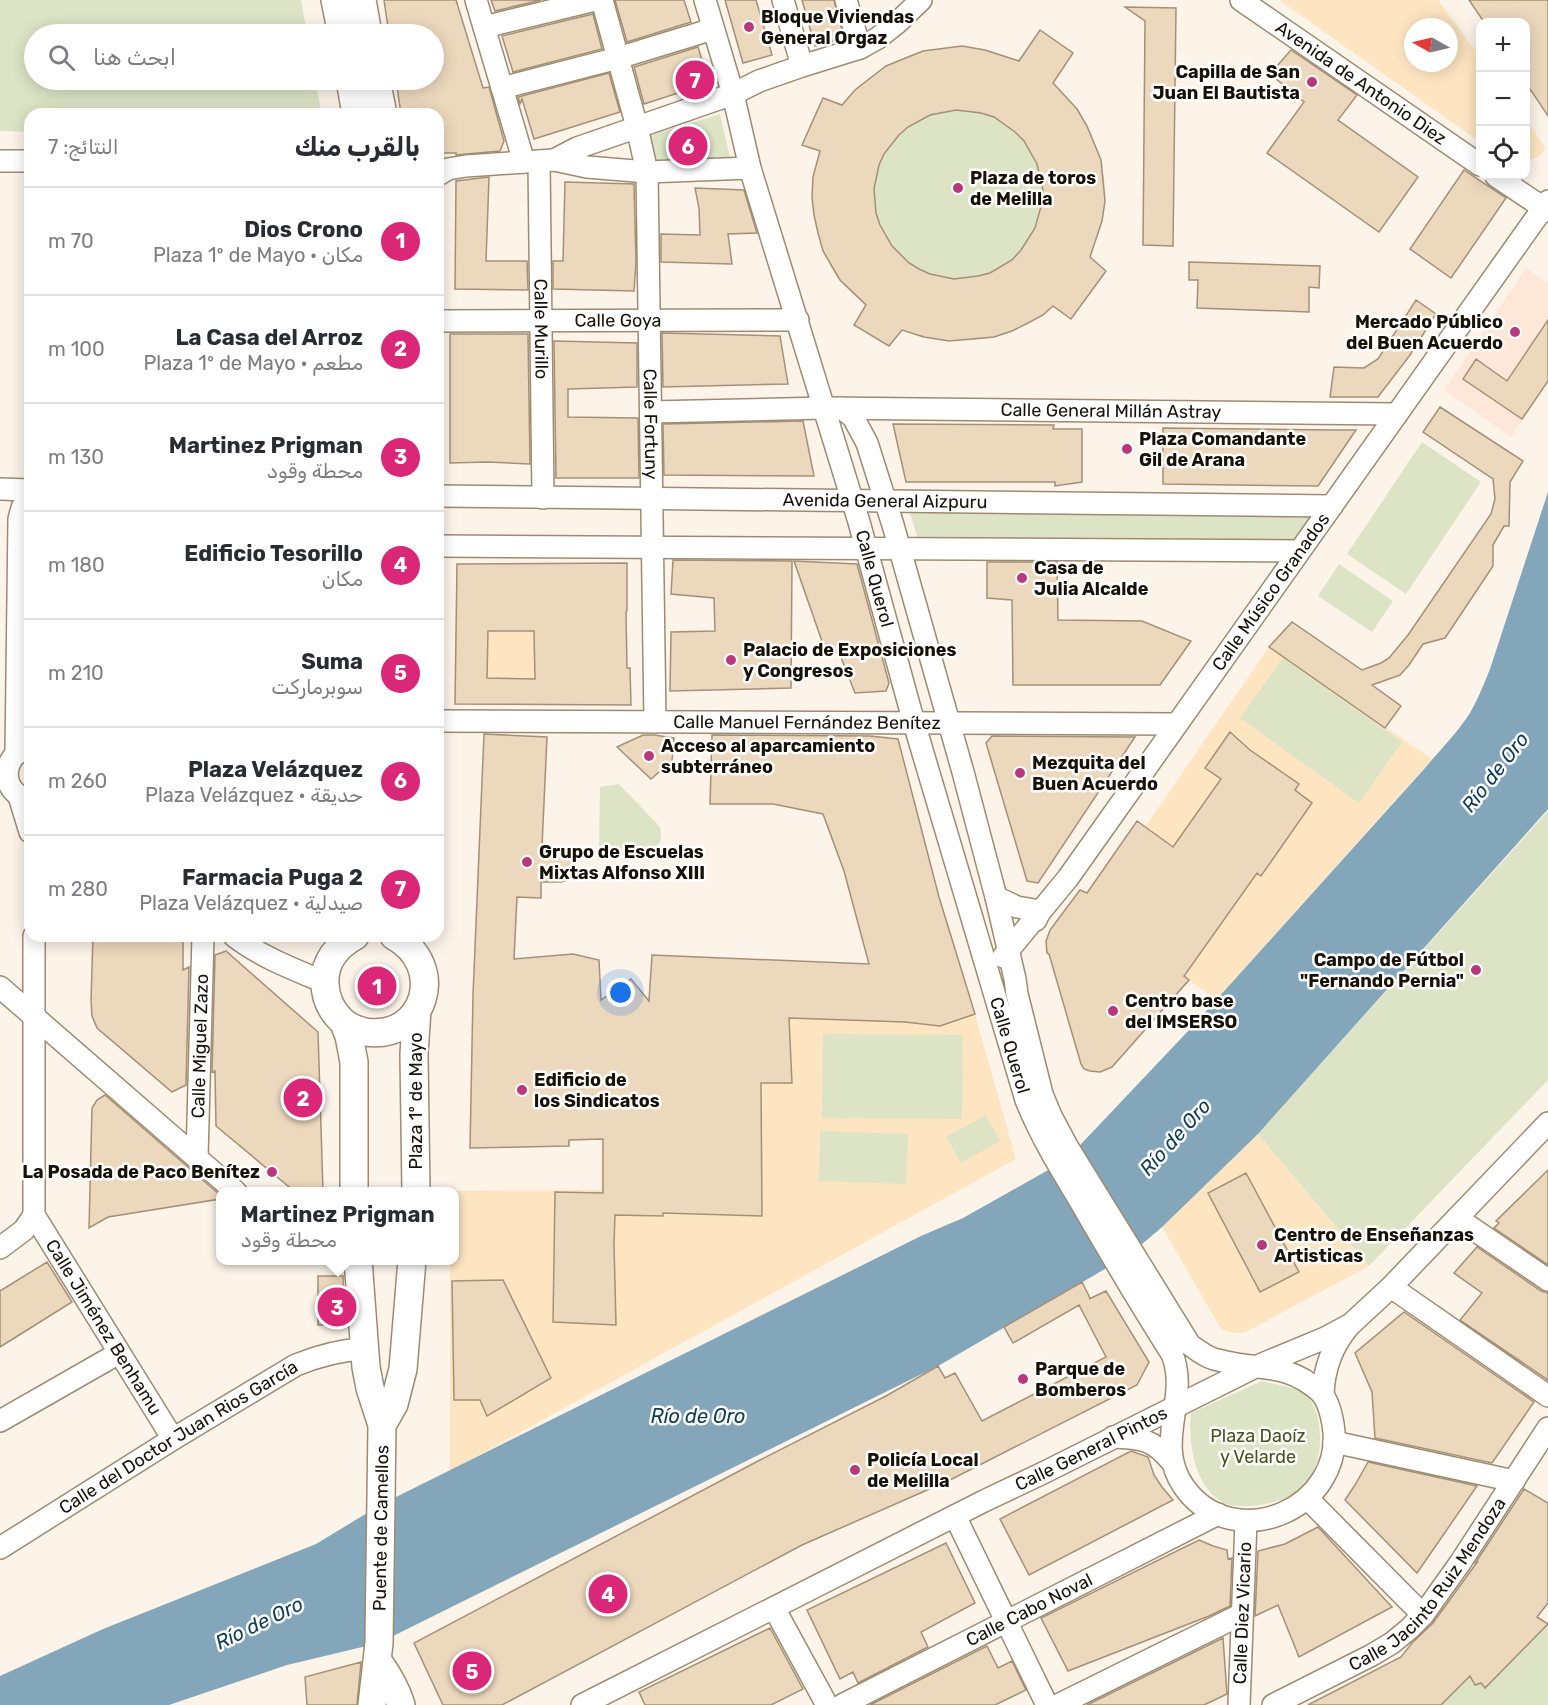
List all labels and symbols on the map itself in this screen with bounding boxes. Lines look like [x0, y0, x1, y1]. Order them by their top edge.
place label: Bloque Viviendas General Orgaz [761, 6, 914, 49]
street label: Avenida de Antonio Diez [1272, 16, 1451, 150]
north arrow [1404, 18, 1458, 72]
marker: Bloque Viviendas General Orgaz [742, 20, 756, 34]
pin: 7 [676, 58, 714, 103]
place label: Capilla de San Juan El Bautista [1153, 61, 1300, 104]
marker: Capilla de San Juan El Bautista [1305, 75, 1319, 89]
pin: 6 [668, 124, 708, 168]
place label: Plaza de toros de Melilla [970, 167, 1096, 210]
marker: Plaza de toros de Melilla [951, 181, 965, 195]
street label: Calle Murillo [529, 279, 553, 379]
street label: Calle Goya [574, 309, 662, 332]
place label: Mercado Público del Buen Acuerdo [1346, 311, 1503, 354]
marker: Mercado Público del Buen Acuerdo [1508, 325, 1522, 339]
street label: Calle Fortuny [639, 368, 662, 480]
street label: Calle General Millán Astray [1000, 399, 1222, 423]
place label: Plaza Comandante Gil de Arana [1139, 428, 1307, 471]
marker: Plaza Comandante Gil de Arana [1120, 442, 1134, 456]
street label: Avenida General Aizpuru [782, 489, 987, 513]
street label: Calle Músico Granados [1207, 509, 1334, 675]
street label: Calle Querol [851, 528, 898, 630]
place label: Casa de Julia Alcalde [1034, 557, 1149, 600]
marker: Casa de Julia Alcalde [1015, 571, 1029, 585]
place label: Palacio de Exposiciones y Congresos [743, 639, 956, 682]
marker: Palacio de Exposiciones y Congresos [724, 653, 738, 667]
street label: Calle Manuel Fernández Benítez [673, 711, 941, 734]
water label: Río de Oro [1456, 727, 1534, 817]
place label: Acceso al aparcamiento subterráneo [661, 735, 875, 778]
marker: Acceso al aparcamiento subterráneo [642, 749, 656, 763]
place label: Mezquita del Buen Acuerdo [1032, 752, 1158, 795]
marker: Mezquita del Buen Acuerdo [1013, 766, 1027, 780]
place label: Grupo de Escuelas Mixtas Alfonso XIII [539, 841, 705, 884]
marker: Grupo de Escuelas Mixtas Alfonso XIII [520, 855, 534, 869]
place label: Campo de Fútbol "Fernando Pernia" [1300, 949, 1464, 992]
marker: Campo de Fútbol "Fernando Pernia" [1469, 963, 1483, 977]
pin: 1 [358, 964, 397, 1008]
street label: Calle Miguel Zazo [187, 974, 213, 1119]
your location [606, 978, 635, 1007]
place label: Centro base del IMSERSO [1125, 990, 1237, 1033]
street label: Calle Querol [985, 994, 1034, 1096]
marker: Centro base del IMSERSO [1106, 1004, 1120, 1018]
street label: Plaza 1º de Mayo [405, 1032, 427, 1170]
place label: Edificio de los Sindicatos [534, 1069, 660, 1112]
pin: 2 [284, 1076, 322, 1120]
marker: Edificio de los Sindicatos [515, 1083, 529, 1097]
water label: Río de Oro [1134, 1094, 1216, 1180]
place label: La Posada de Paco Benítez [22, 1161, 260, 1183]
marker: La Posada de Paco Benítez [265, 1165, 279, 1179]
place label: Centro de Enseñanzas Artisticas [1274, 1224, 1474, 1267]
street label: Calle Jiménez Benhamu [41, 1235, 166, 1419]
marker: Centro de Enseñanzas Artisticas [1255, 1238, 1269, 1252]
pin: 3 [318, 1284, 356, 1330]
street label: Calle del Doctor Juan Rios García [55, 1355, 302, 1519]
place label: Parque de Bomberos [1035, 1358, 1126, 1401]
marker: Parque de Bomberos [1016, 1372, 1030, 1386]
street label: Calle General Pintos [1011, 1402, 1171, 1496]
water label: Río de Oro [651, 1404, 745, 1428]
park label: Plaza Daoíz y Velarde [1210, 1425, 1306, 1468]
street label: Puente de Camellos [369, 1445, 393, 1611]
place label: Policía Local de Melilla [867, 1449, 979, 1492]
marker: Policía Local de Melilla [848, 1463, 862, 1477]
street label: Calle Jacinto Ruiz Mendoza [1345, 1493, 1511, 1676]
street label: Calle Diez Vicario [1229, 1541, 1256, 1685]
street label: Calle Cabo Noval [962, 1569, 1096, 1651]
pin: 4 [588, 1572, 628, 1616]
water label: Río de Oro [211, 1591, 307, 1655]
pin: 5 [452, 1648, 492, 1694]

